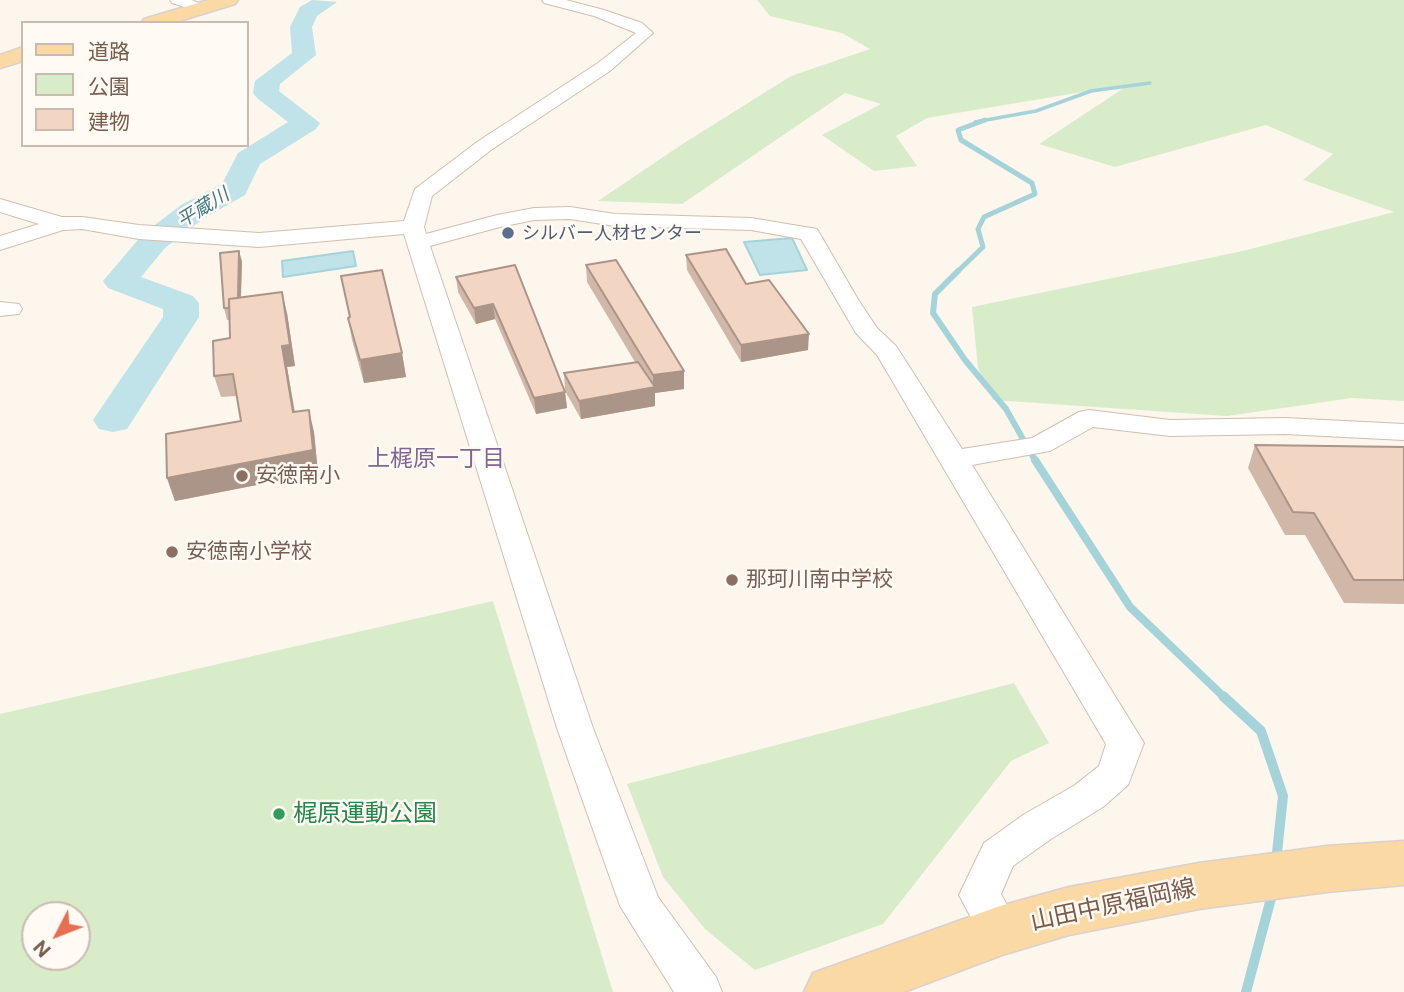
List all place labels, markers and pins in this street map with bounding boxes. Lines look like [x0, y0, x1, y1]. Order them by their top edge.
place label: シルバー人材センター [522, 222, 702, 244]
marker: シルバー人材センター [500, 225, 516, 241]
place label: 安徳南小 [256, 463, 340, 489]
marker: 安徳南小 [234, 468, 250, 484]
place label: 安徳南小学校 [186, 539, 312, 565]
marker: 安徳南小学校 [164, 544, 180, 560]
place label: 那珂川南中学校 [746, 567, 893, 593]
marker: 那珂川南中学校 [724, 572, 740, 588]
place label: 梶原運動公園 [293, 800, 437, 828]
marker: 梶原運動公園 [271, 806, 287, 822]

